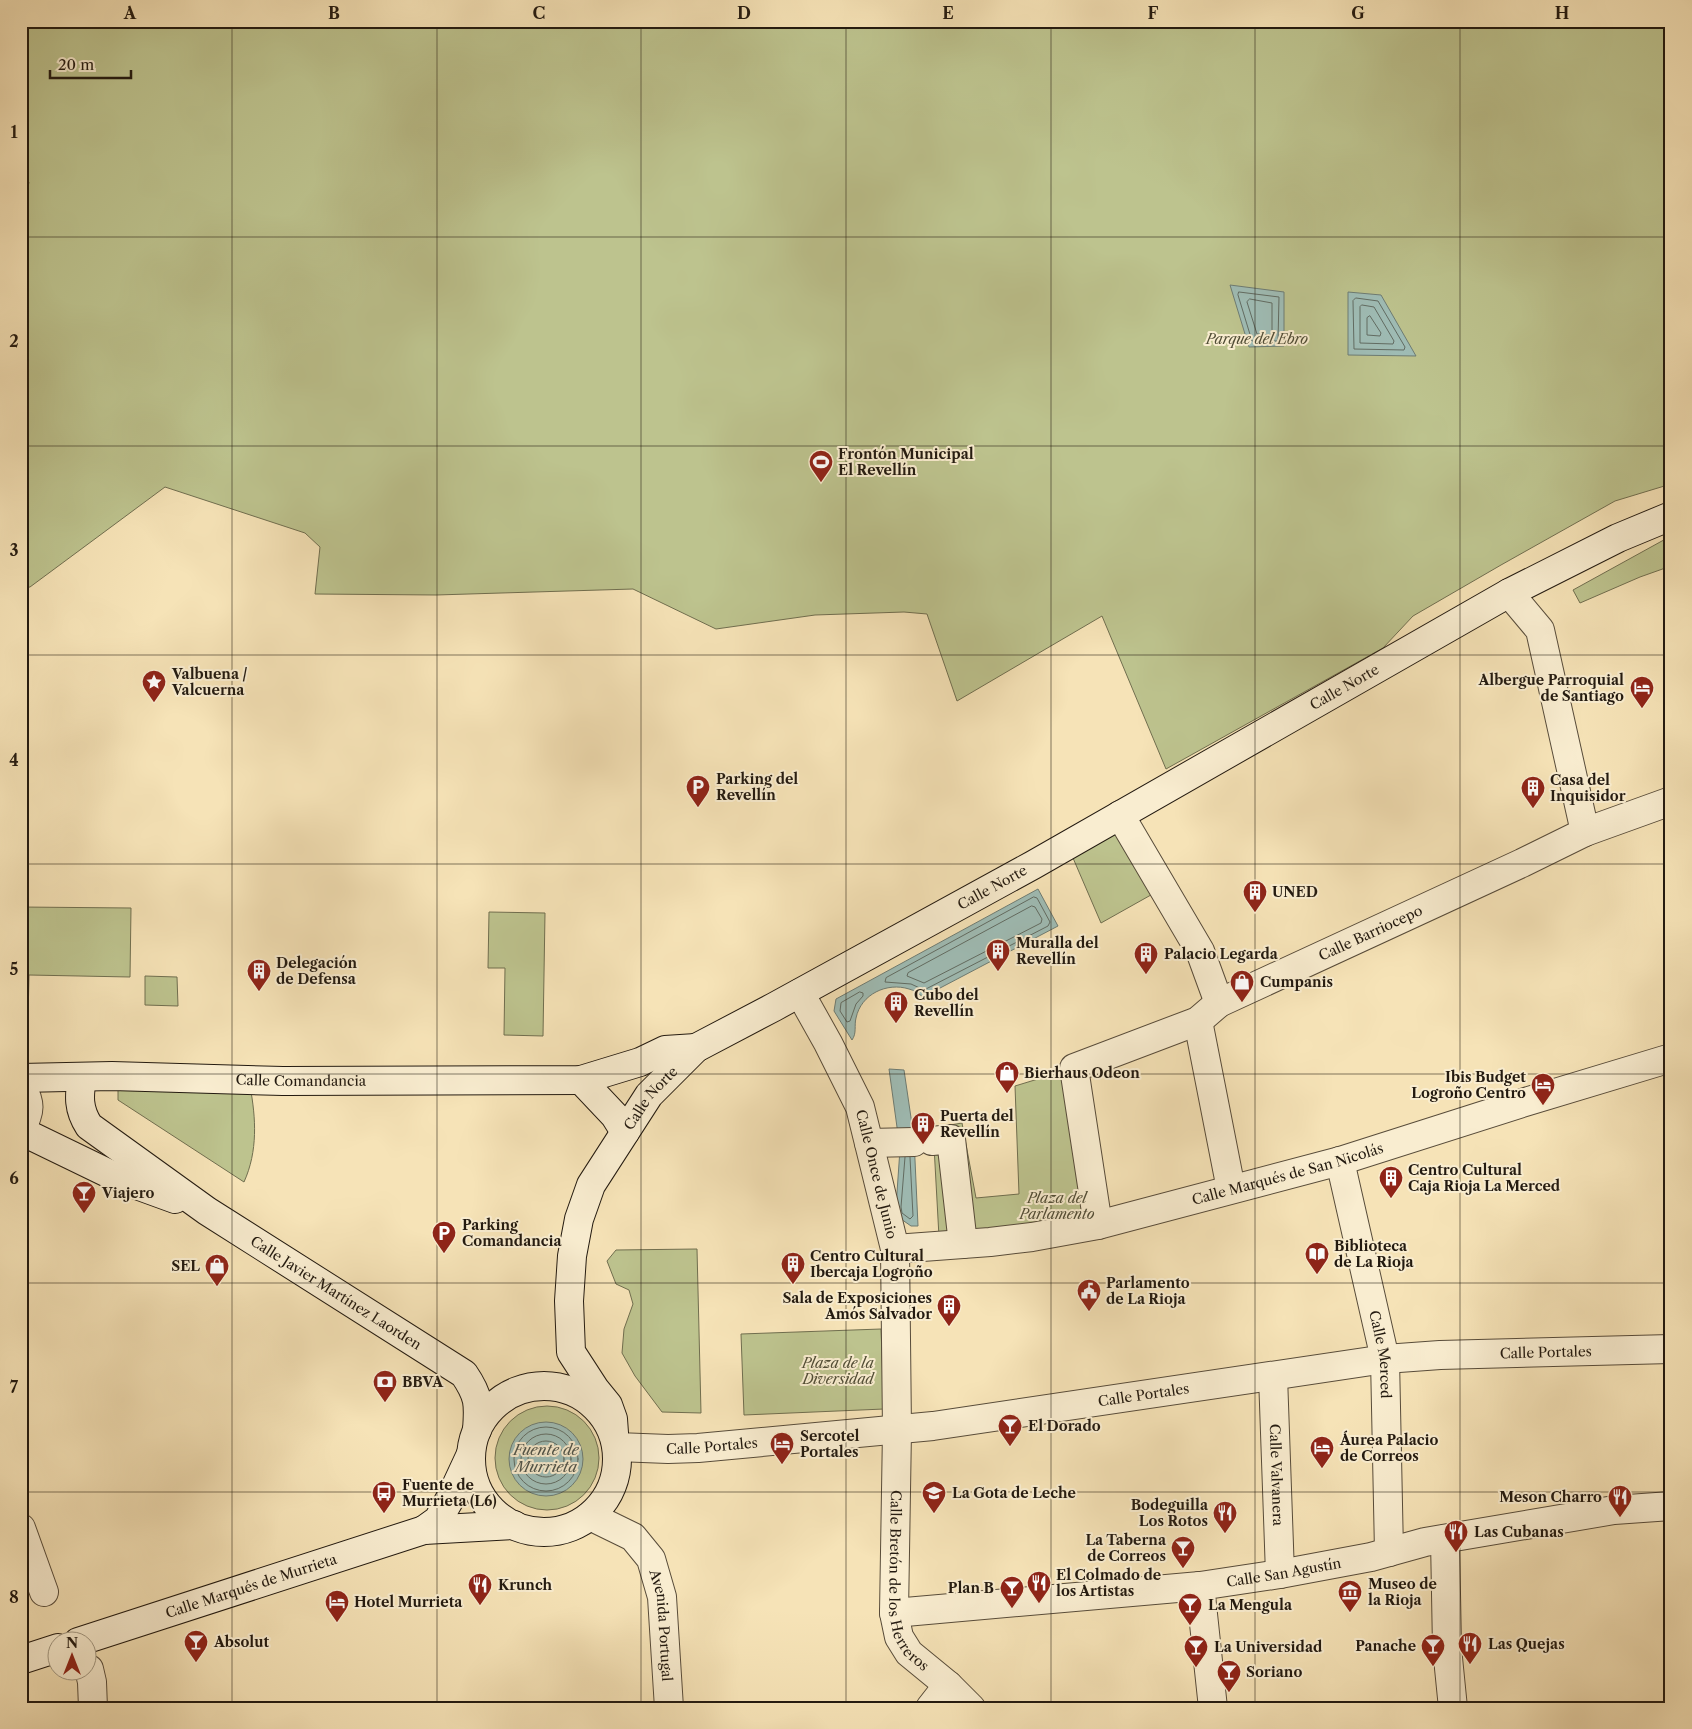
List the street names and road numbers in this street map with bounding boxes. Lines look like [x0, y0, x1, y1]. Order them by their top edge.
street label: Calle Norte [1307, 660, 1382, 714]
street label: Calle Norte [954, 861, 1030, 914]
street label: Calle Barriocepo [1316, 901, 1425, 965]
street label: Calle Norte [620, 1063, 681, 1133]
street label: Calle Comandancia [235, 1071, 367, 1090]
street label: Calle Once de Junio [852, 1108, 901, 1241]
street label: Calle Marqués de San Nicolás [1190, 1139, 1386, 1209]
street label: Calle Javier Martínez Laorden [247, 1232, 425, 1354]
street label: Calle Merced [1365, 1309, 1395, 1399]
street label: Calle Portales [1500, 1342, 1592, 1362]
street label: Calle Portales [1097, 1379, 1190, 1410]
street label: Calle Valvanera [1266, 1424, 1287, 1527]
street label: Calle Portales [666, 1433, 759, 1458]
street label: Calle Bretón de los Herreros [885, 1490, 933, 1675]
street label: Calle Marqués de Murrieta [163, 1550, 340, 1622]
street label: Calle San Agustín [1225, 1554, 1343, 1591]
street label: Avenida Portugal [645, 1566, 676, 1682]

